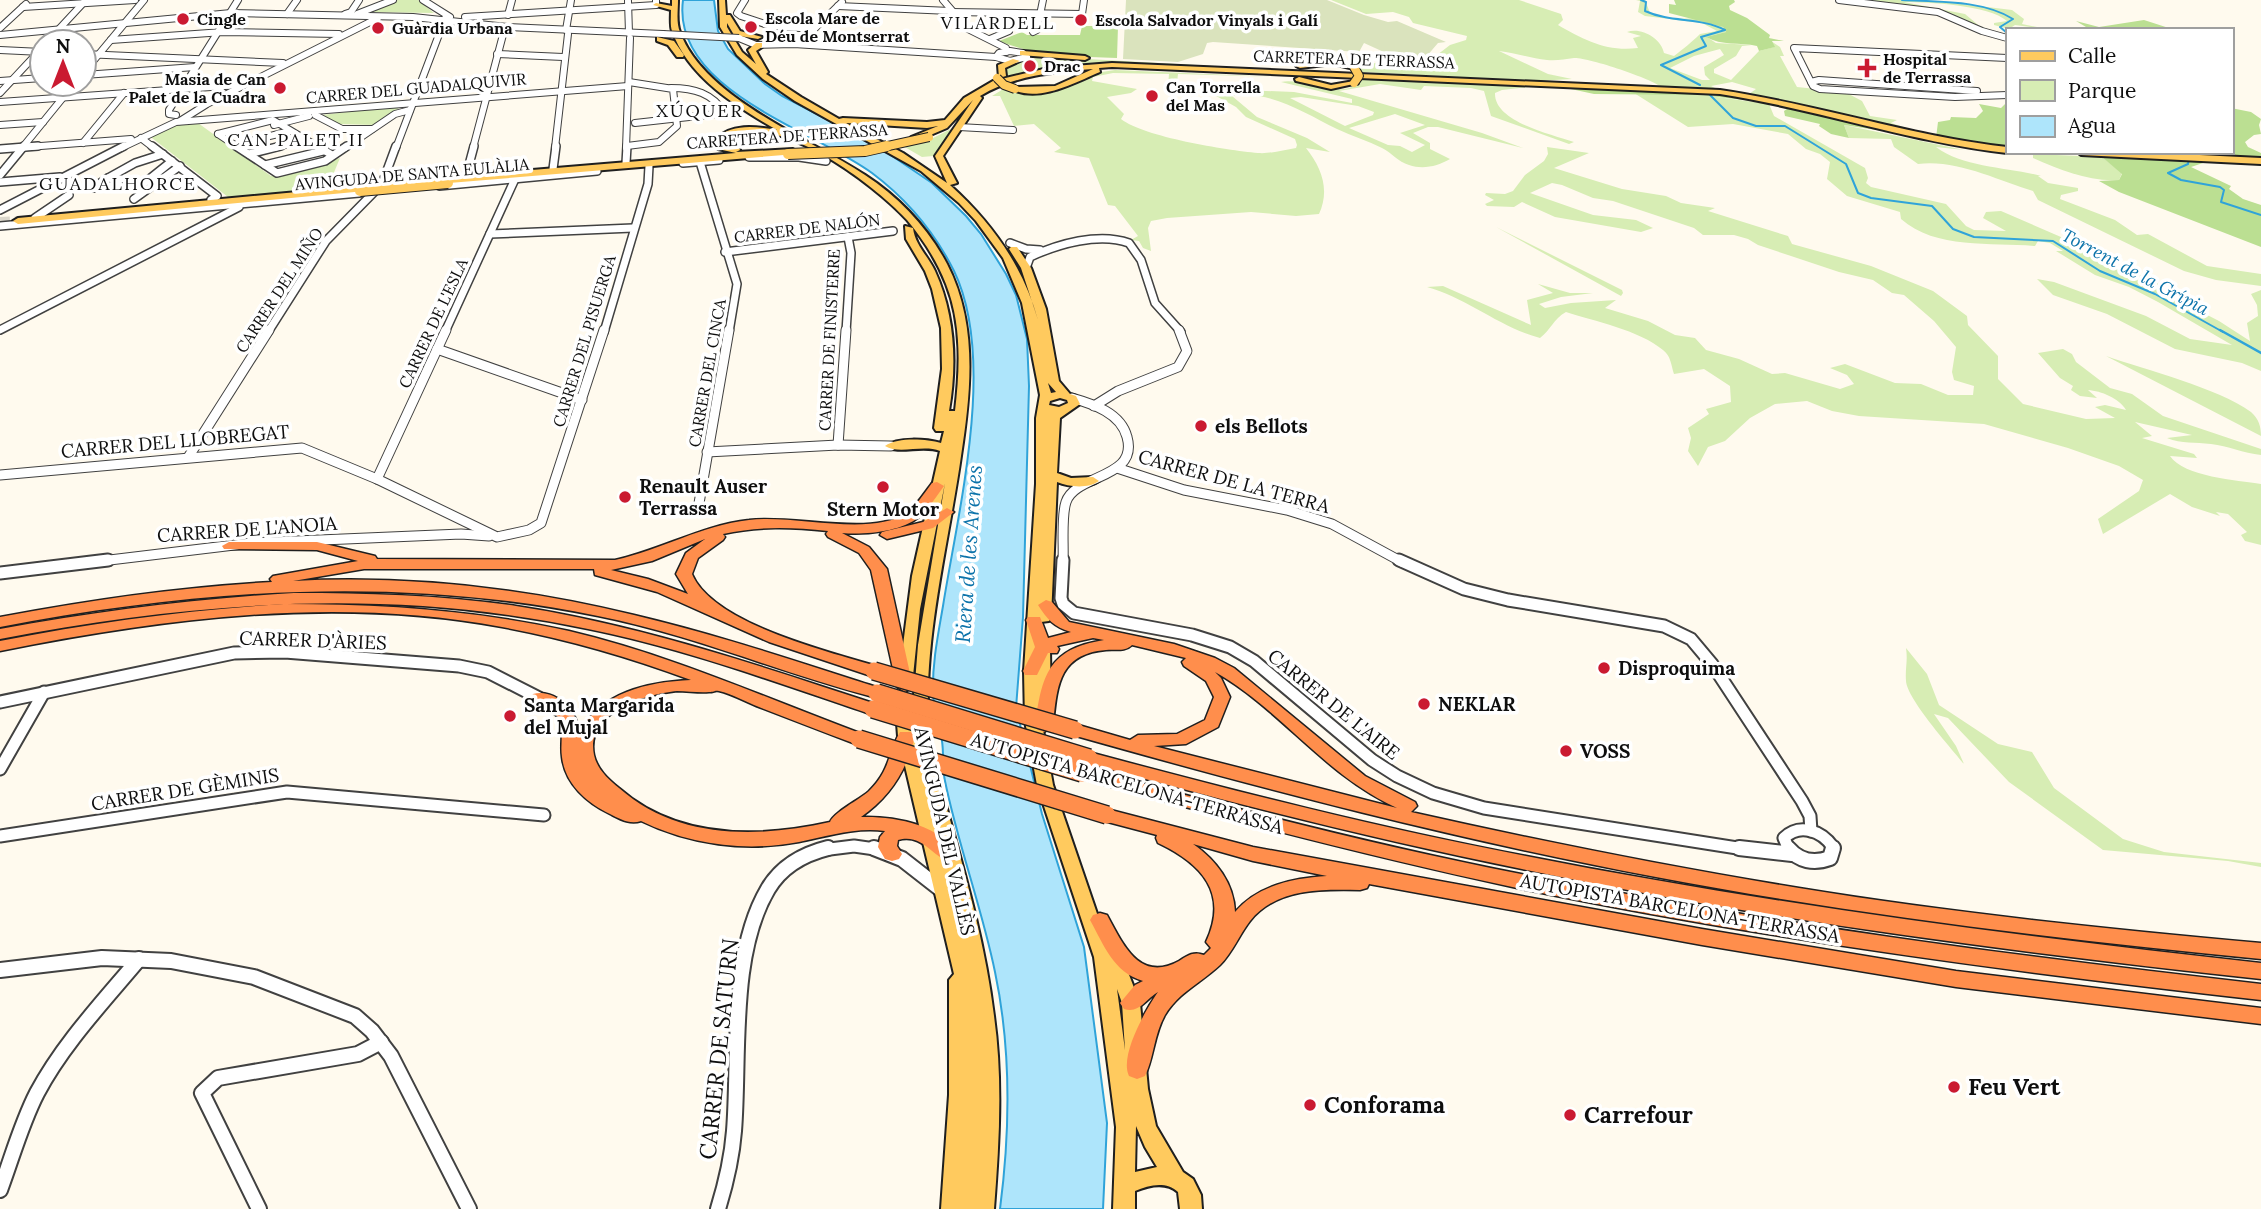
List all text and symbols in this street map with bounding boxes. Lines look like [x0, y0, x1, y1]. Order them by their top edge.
place label: Escola Mare de Déu de Montserrat [765, 8, 910, 46]
place label: Cingle [197, 9, 246, 29]
place label: Escola Salvador Vinyals i Galí [1095, 10, 1318, 30]
marker: Cingle [175, 11, 191, 27]
district label: VILARDELL [940, 11, 1055, 34]
marker: Escola Salvador Vinyals i Galí [1073, 12, 1089, 28]
place label: Guàrdia Urbana [392, 18, 513, 38]
marker: Escola Mare de Déu de Montserrat [743, 19, 759, 35]
marker: Guàrdia Urbana [370, 20, 386, 36]
north arrow [28, 28, 98, 98]
legend [2006, 28, 2233, 154]
text: N [56, 34, 71, 58]
text: Calle [2068, 42, 2116, 69]
street label: CARRETERA DE TERRASSA [1253, 45, 1456, 73]
place label: Hospital de Terrassa [1883, 49, 1972, 87]
place label: Drac [1044, 56, 1081, 76]
marker: Drac [1022, 58, 1038, 74]
marker: Hospital de Terrassa [1857, 58, 1877, 78]
street label: CARRER DEL GUADALQUIVIR [305, 68, 528, 108]
place label: Masia de Can Palet de la Cuadra [128, 69, 267, 107]
place label: Can Torrella del Mas [1166, 77, 1261, 115]
text: Parque [2068, 77, 2136, 104]
marker: Masia de Can Palet de la Cuadra [272, 80, 288, 96]
marker: Can Torrella del Mas [1144, 88, 1160, 104]
district label: XÚQUER [656, 99, 744, 122]
text: Agua [2067, 112, 2116, 139]
street label: CARRETERA DE TERRASSA [686, 119, 889, 153]
district label: CAN PALET II [227, 128, 365, 151]
street label: AVINGUDA DE SANTA EULÀLIA [293, 154, 531, 194]
district label: GUADALHORCE [39, 172, 197, 195]
street label: CARRER DE NALÓN [733, 209, 881, 247]
water label: Torrent de la Grípia [2058, 223, 2213, 320]
street label: CARRER DEL MIÑO [231, 224, 327, 356]
street label: CARRER DE FINISTERRE [814, 248, 844, 432]
street label: CARRER DEL PISUERGA [548, 252, 620, 429]
street label: CARRER DE L'ESLA [394, 254, 472, 391]
street label: CARRER DEL CINCA [684, 296, 730, 449]
place label: els Bellots [1215, 414, 1308, 438]
marker: els Bellots [1193, 418, 1209, 434]
street label: CARRER DEL LLOBREGAT [60, 419, 290, 463]
street label: CARRER DE LA TERRA [1136, 444, 1333, 518]
water label: Riera de les Arenes [949, 464, 988, 644]
place label: Renault Auser Terrassa [639, 474, 767, 520]
marker: Stern Motor [875, 479, 891, 495]
marker: Renault Auser Terrassa [617, 489, 633, 505]
place label: Stern Motor [827, 497, 939, 521]
street label: CARRER DE L'ANOIA [156, 511, 339, 547]
street label: CARRER D'ÀRIES [239, 625, 387, 655]
street label: CARRER DE L'AIRE [1263, 643, 1405, 765]
place label: Disproquima [1618, 656, 1735, 680]
marker: Disproquima [1596, 660, 1612, 676]
place label: NEKLAR [1438, 692, 1516, 716]
place label: Santa Margarida del Mujal [524, 693, 674, 739]
marker: NEKLAR [1416, 696, 1432, 712]
marker: Santa Margarida del Mujal [502, 708, 518, 724]
street label: AVINGUDA DEL VALLÈS [909, 723, 981, 938]
street label: AUTOPISTA BARCELONA-TERRASSA [967, 727, 1287, 839]
place label: VOSS [1580, 739, 1630, 763]
marker: VOSS [1558, 743, 1574, 759]
street label: CARRER DE GÈMINIS [89, 762, 281, 816]
street label: AUTOPISTA BARCELONA-TERRASSA [1517, 868, 1843, 948]
street label: CARRER DE SATURN [692, 937, 745, 1161]
place label: Feu Vert [1968, 1072, 2061, 1101]
marker: Feu Vert [1946, 1079, 1962, 1095]
place label: Conforama [1324, 1090, 1445, 1119]
marker: Conforama [1302, 1097, 1318, 1113]
place label: Carrefour [1584, 1100, 1693, 1129]
marker: Carrefour [1562, 1107, 1578, 1123]

